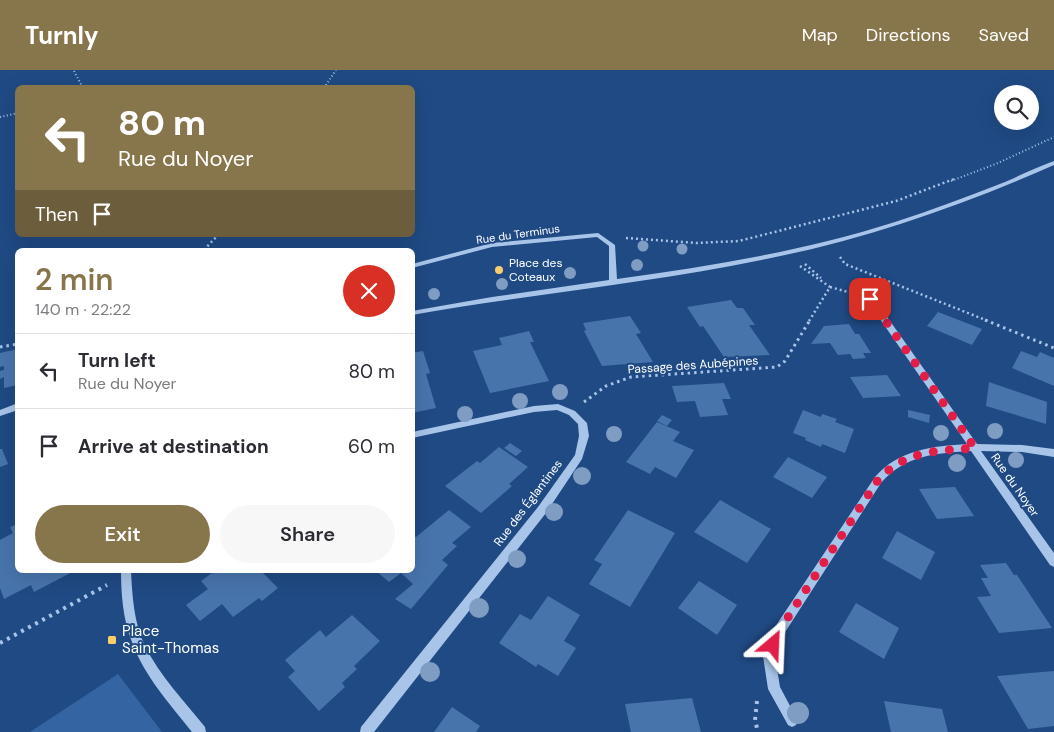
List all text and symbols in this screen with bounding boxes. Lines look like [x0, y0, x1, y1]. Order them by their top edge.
text: Turnly [25, 20, 98, 51]
text: Map [802, 23, 838, 47]
text: Directions [866, 23, 951, 47]
text: Saved [979, 23, 1029, 47]
map controls [994, 85, 1039, 130]
button: search [994, 85, 1039, 130]
text: 80 m [118, 100, 206, 146]
icon: left [35, 105, 100, 170]
text: Rue du Noyer [118, 144, 253, 173]
icon: arrive [88, 200, 116, 228]
text: Then [35, 202, 78, 227]
street label: Rue du Terminus [475, 221, 561, 247]
place label: Place des Coteaux [509, 255, 562, 285]
text: 2 min [35, 260, 113, 299]
marker: Place des Coteaux [493, 264, 505, 276]
button: close [343, 265, 395, 317]
pin [849, 278, 891, 320]
icon: arrive [856, 285, 884, 313]
text: 140 m · 22:22 [35, 299, 131, 320]
text: Turn left [78, 348, 156, 373]
street label: Passage des Aubépines [627, 352, 759, 378]
icon: left [35, 357, 63, 385]
text: 80 m [348, 359, 395, 384]
text: Rue du Noyer [78, 373, 177, 394]
icon: arrive [35, 432, 63, 460]
text: Arrive at destination [78, 434, 269, 459]
text: 60 m [348, 434, 395, 459]
street label: Rue du Noyer [987, 450, 1043, 520]
street label: Rue des Églantines [490, 456, 566, 550]
button: Exit [35, 505, 210, 563]
button: Share [220, 505, 395, 563]
position arrow [746, 618, 798, 670]
place label: Place Saint-Thomas [122, 621, 219, 658]
marker: Place Saint-Thomas [106, 634, 118, 646]

